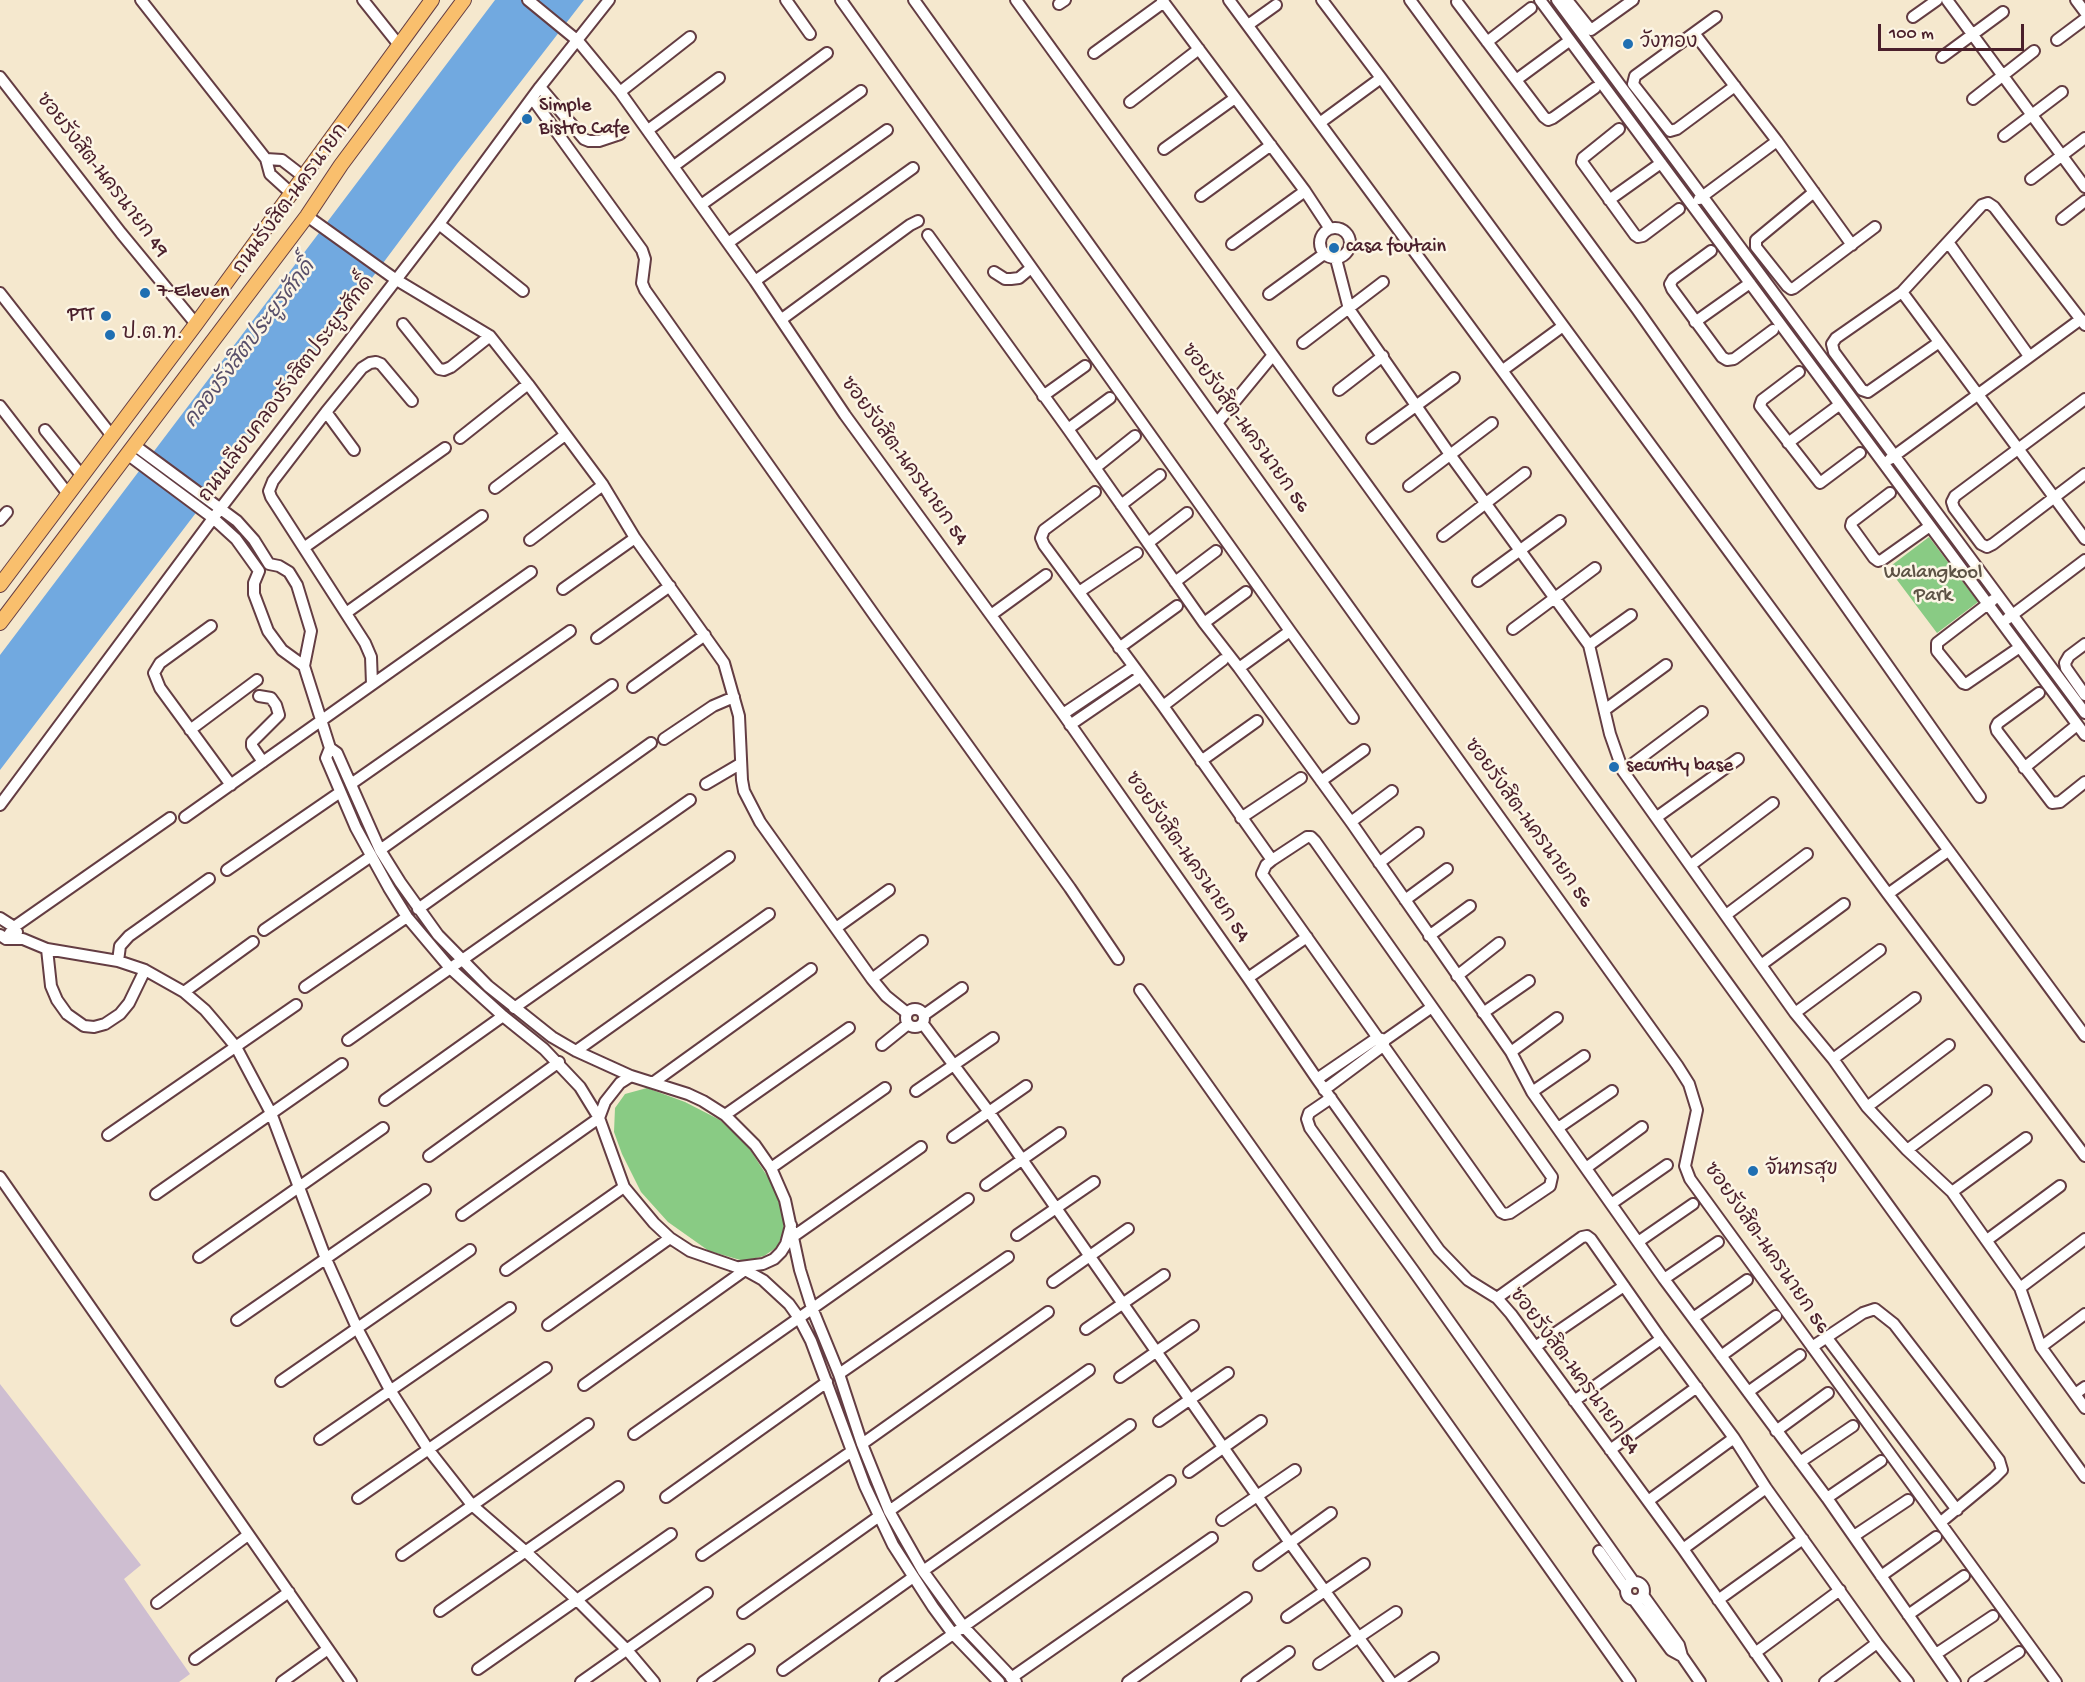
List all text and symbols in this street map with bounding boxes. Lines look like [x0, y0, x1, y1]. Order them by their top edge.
scale bar [1881, 12, 2026, 50]
text: 100 m [1889, 24, 1934, 45]
place label: วังทอง [1640, 32, 1698, 56]
marker: วังทอง [1621, 37, 1635, 51]
street label: ซอยรังสิต-นครนายก 49 [29, 89, 173, 263]
place label: Simple Bistro Cafe [539, 95, 630, 142]
marker: Simple Bistro Cafe [520, 112, 534, 126]
street label: ถนนรังสิต-นครนายก [229, 120, 355, 280]
place label: casa foutain [1346, 236, 1446, 260]
marker: casa foutain [1327, 241, 1341, 255]
water label: คลองรังสิตประยูรศักดิ์ [180, 257, 322, 433]
street label: ถนนเลียบคลองรังสิตประยูรศักดิ์ [195, 272, 381, 508]
place label: 7-Eleven [157, 281, 230, 305]
marker: 7-Eleven [138, 286, 152, 300]
place label: PTT [68, 304, 94, 328]
marker: PTT [99, 309, 113, 323]
place label: ป.ต.ท. [122, 323, 183, 347]
marker: ป.ต.ท. [103, 328, 117, 342]
street label: ซอยรังสิต-นครนายก 56 [1175, 340, 1313, 518]
street label: ซอยรังสิต-นครนายก 54 [834, 373, 972, 551]
park label: Walangkool Park [1884, 562, 1982, 609]
street label: ซอยรังสิต-นครนายก 56 [1458, 735, 1596, 913]
place label: security base [1626, 755, 1733, 779]
marker: security base [1607, 760, 1621, 774]
street label: ซอยรังสิต-นครนายก 54 [1118, 768, 1254, 948]
street label: ซอยรังสิต-นครนายก 56 [1697, 1159, 1833, 1339]
place label: จันทรสุข [1765, 1159, 1838, 1183]
marker: จันทรสุข [1746, 1164, 1760, 1178]
street label: ซอยรังสิต-นครนายก 54 [1503, 1284, 1643, 1460]

